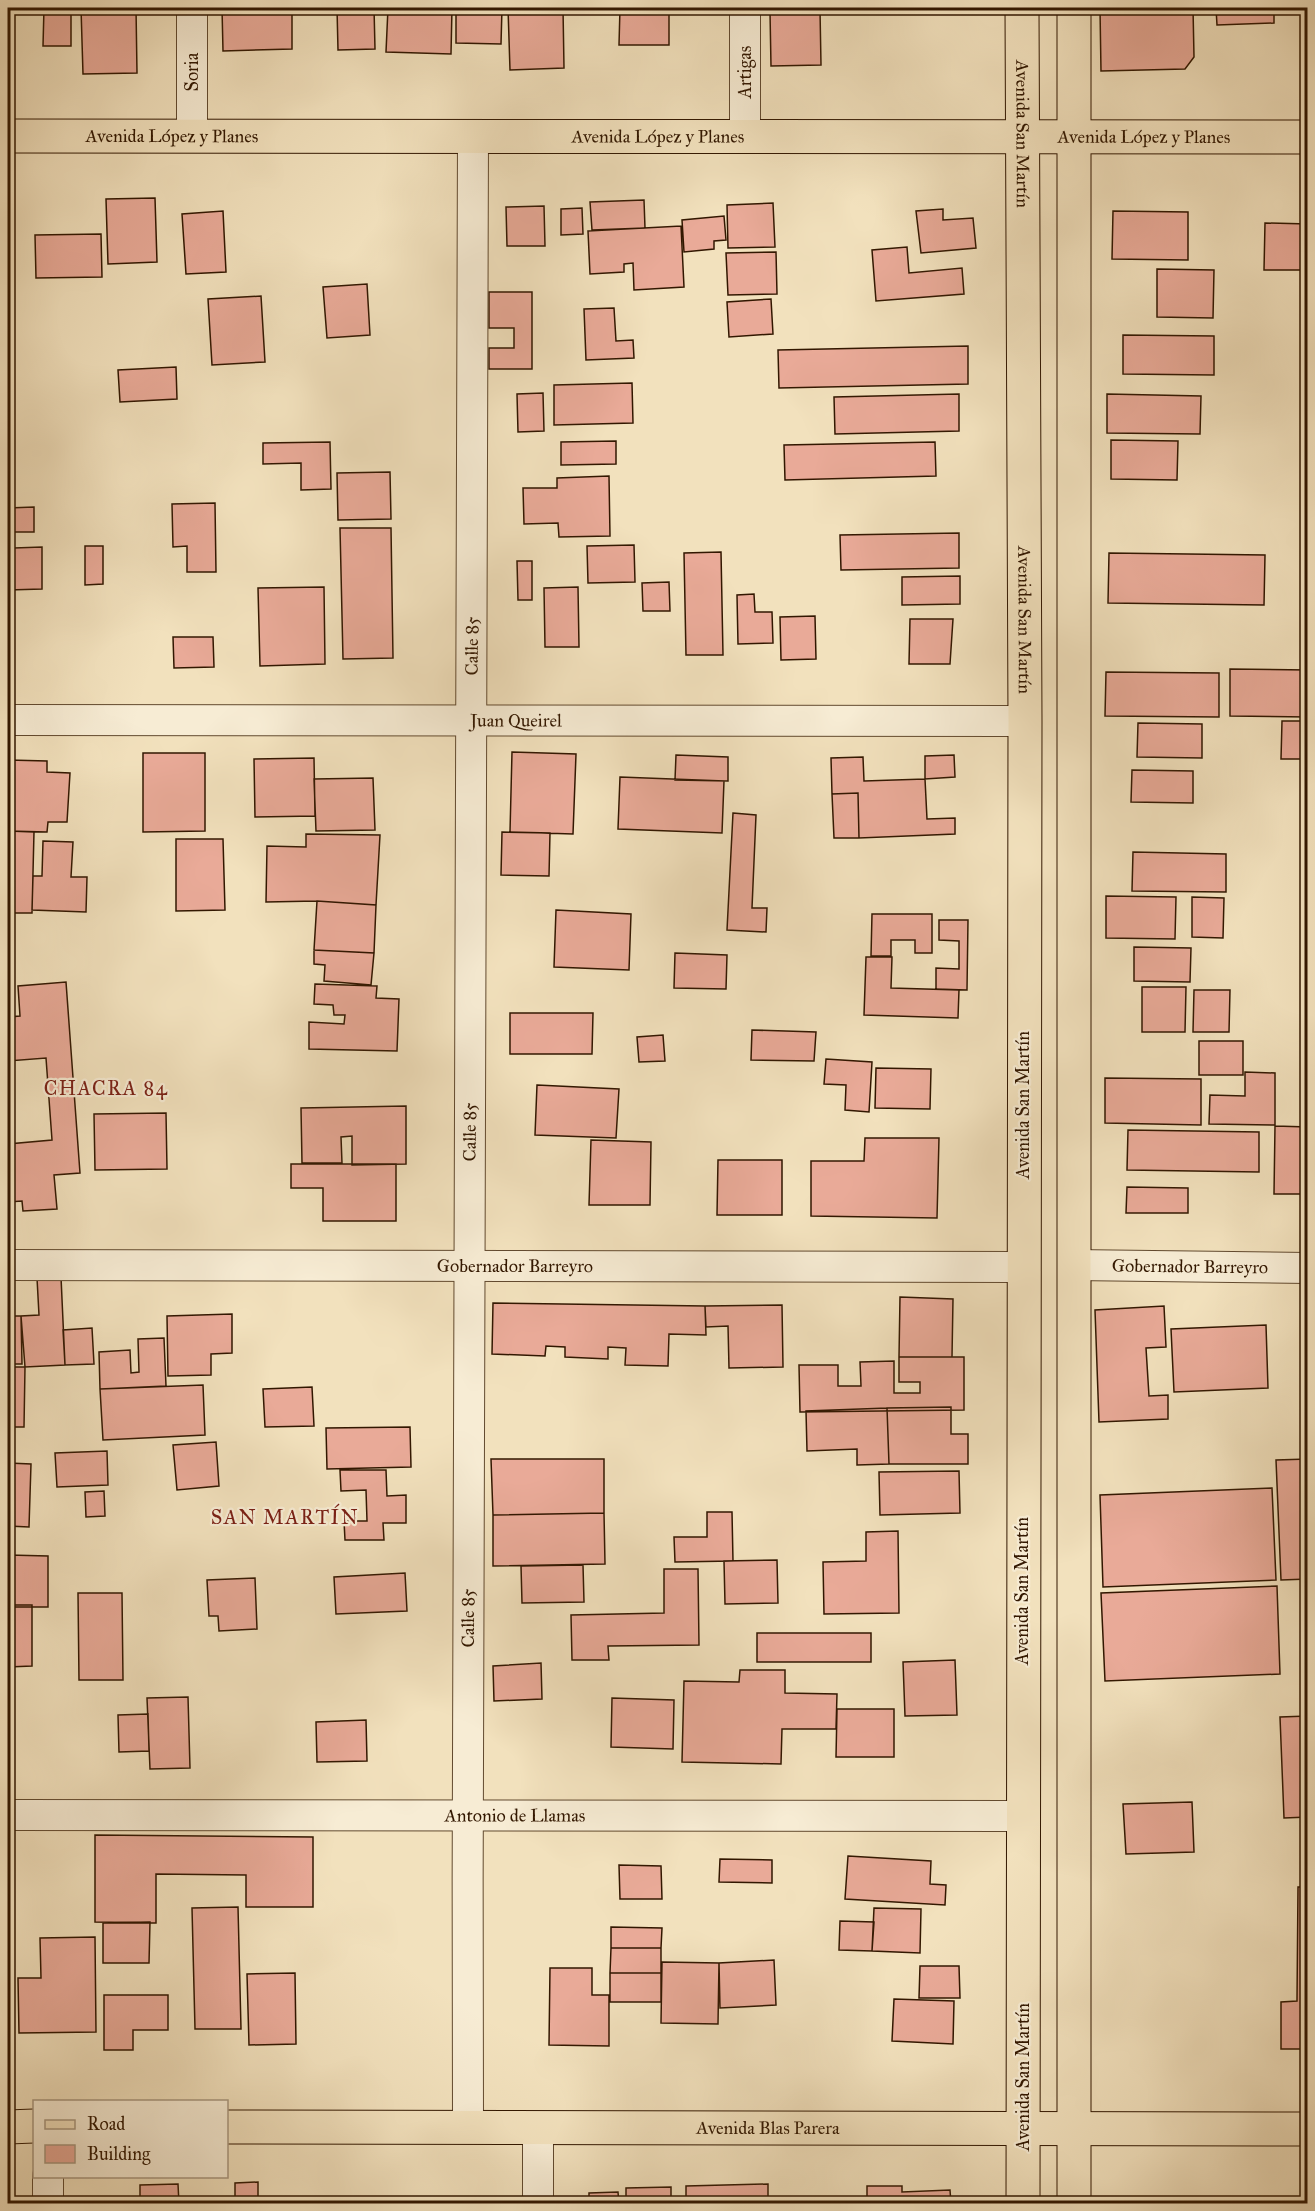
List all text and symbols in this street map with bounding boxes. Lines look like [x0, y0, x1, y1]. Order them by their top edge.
street label: Artigas [734, 46, 757, 99]
street label: Soria [181, 52, 203, 91]
street label: Avenida San Martín [1011, 59, 1034, 208]
street label: Avenida López y Planes [85, 125, 258, 147]
street label: Avenida López y Planes [571, 125, 744, 148]
street label: Avenida López y Planes [1057, 126, 1230, 148]
street label: Avenida San Martín [1013, 545, 1036, 694]
street label: Calle 85 [461, 616, 483, 676]
street label: Juan Queirel [468, 709, 562, 732]
street label: Avenida San Martín [1012, 1031, 1034, 1180]
district label: CHACRA 84 [44, 1076, 168, 1100]
street label: Calle 85 [459, 1102, 481, 1162]
street label: Gobernador Barreyro [1112, 1254, 1268, 1278]
street label: Gobernador Barreyro [437, 1255, 593, 1277]
district label: SAN MARTÍN [211, 1503, 359, 1529]
street label: Avenida San Martín [1011, 1517, 1033, 1666]
street label: Calle 85 [457, 1588, 479, 1647]
street label: Antonio de Llamas [444, 1804, 585, 1827]
street label: Avenida San Martín [1012, 2003, 1034, 2152]
legend [33, 2100, 228, 2178]
text: Road [87, 2113, 125, 2135]
street label: Avenida Blas Parera [695, 2117, 840, 2139]
text: Building [87, 2143, 151, 2166]

